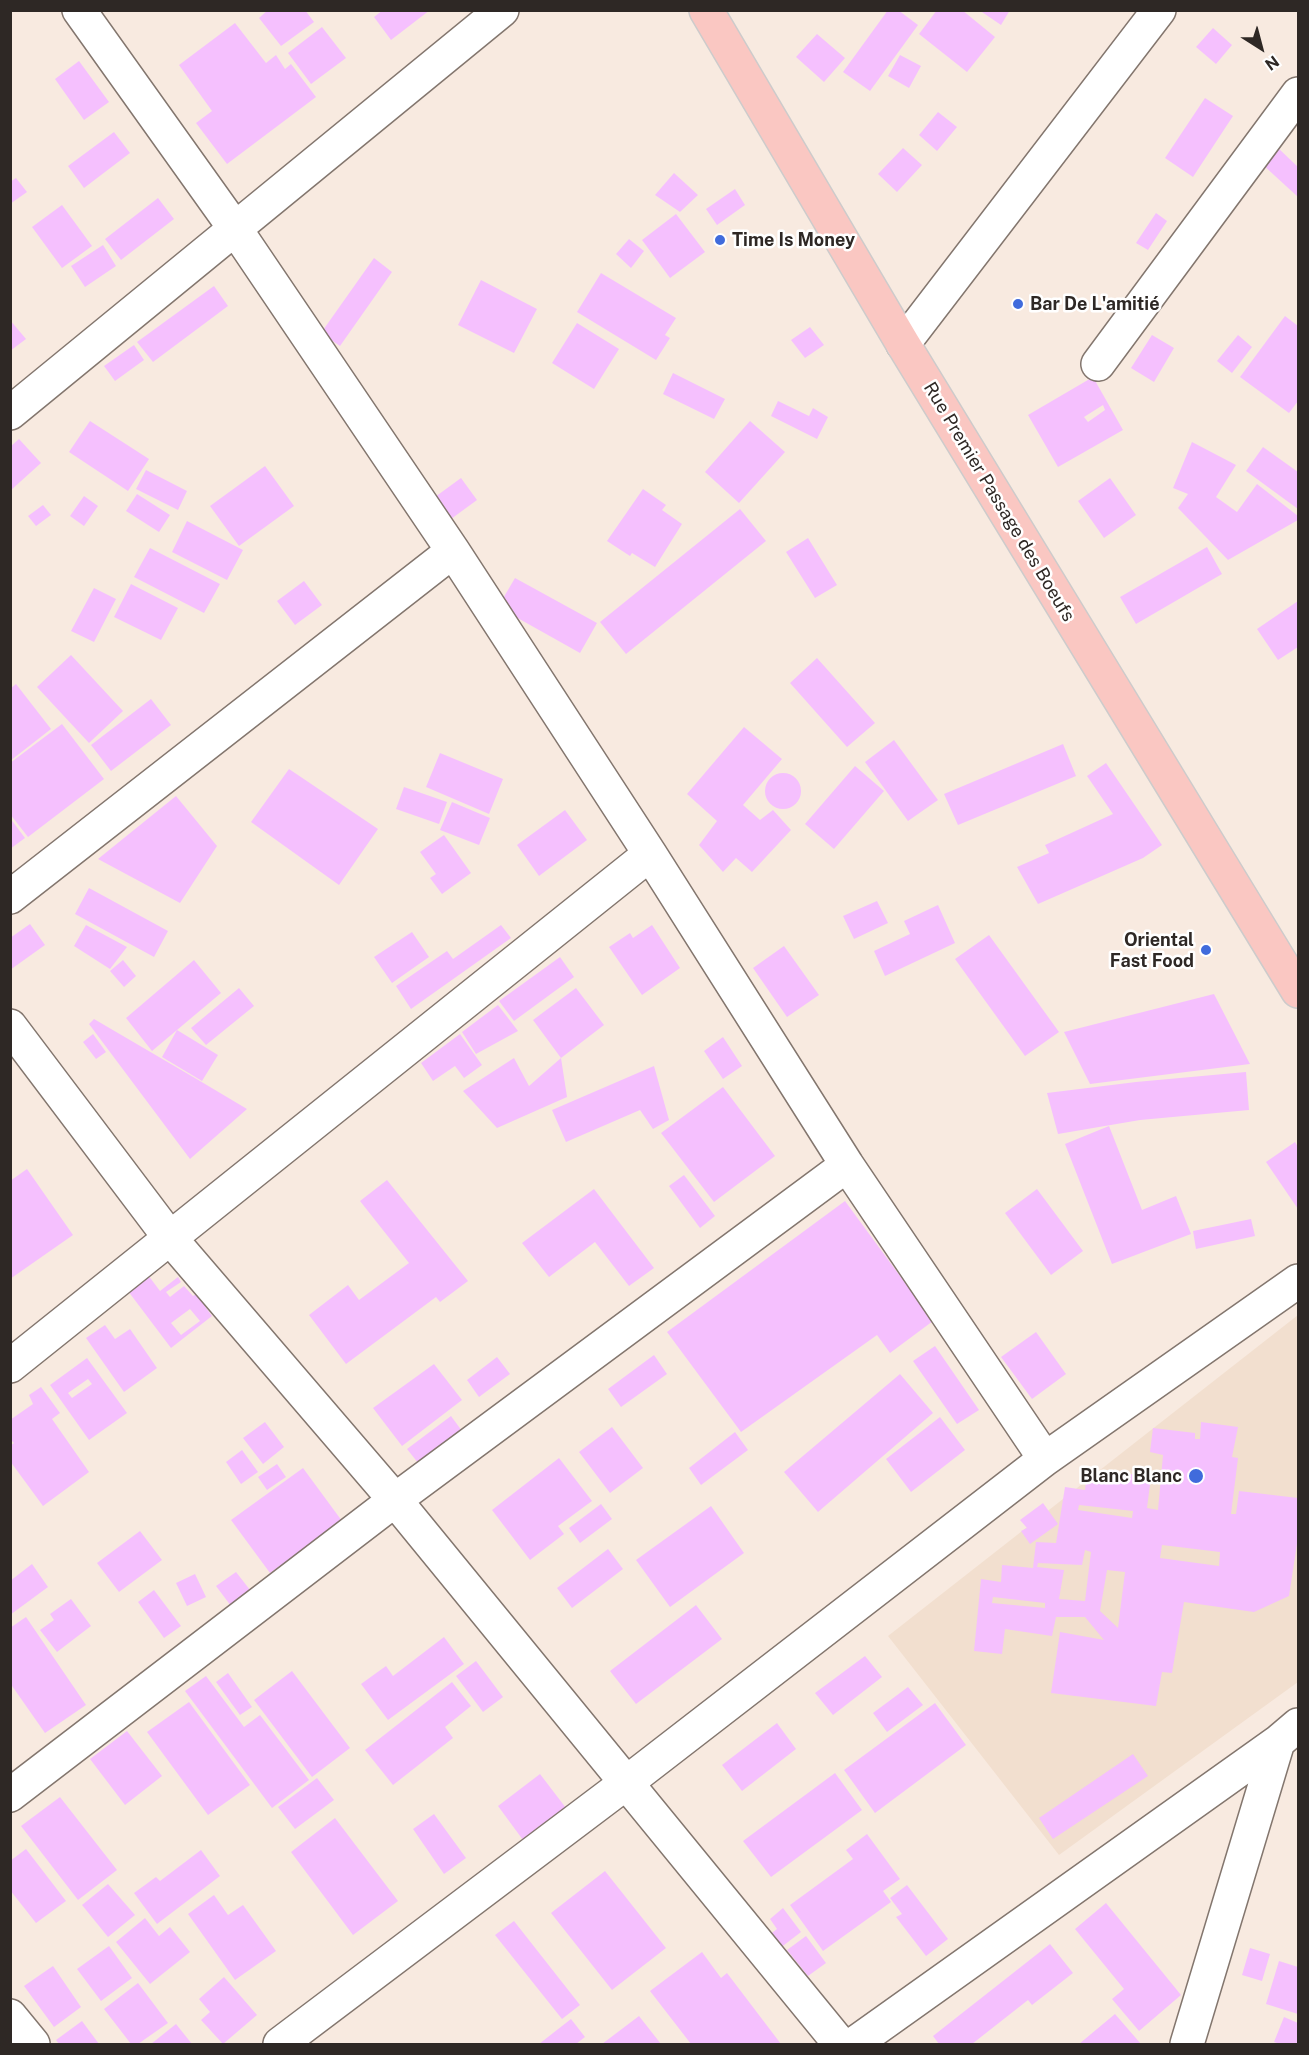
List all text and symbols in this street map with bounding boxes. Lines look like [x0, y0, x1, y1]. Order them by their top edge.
north arrow [1231, 18, 1291, 78]
text: N [1261, 52, 1283, 74]
place label: Time Is Money [732, 229, 855, 251]
marker: Time Is Money [713, 233, 727, 247]
place label: Bar De L'amitié [1030, 293, 1160, 315]
marker: Bar De L'amitié [1011, 297, 1025, 311]
street label: Rue Premier Passage des Boeufs [919, 378, 1079, 626]
place label: Oriental Fast Food [1110, 929, 1194, 972]
marker: Oriental Fast Food [1199, 943, 1213, 957]
place label: Blanc Blanc [1080, 1465, 1182, 1487]
marker: Blanc Blanc [1187, 1467, 1205, 1485]

